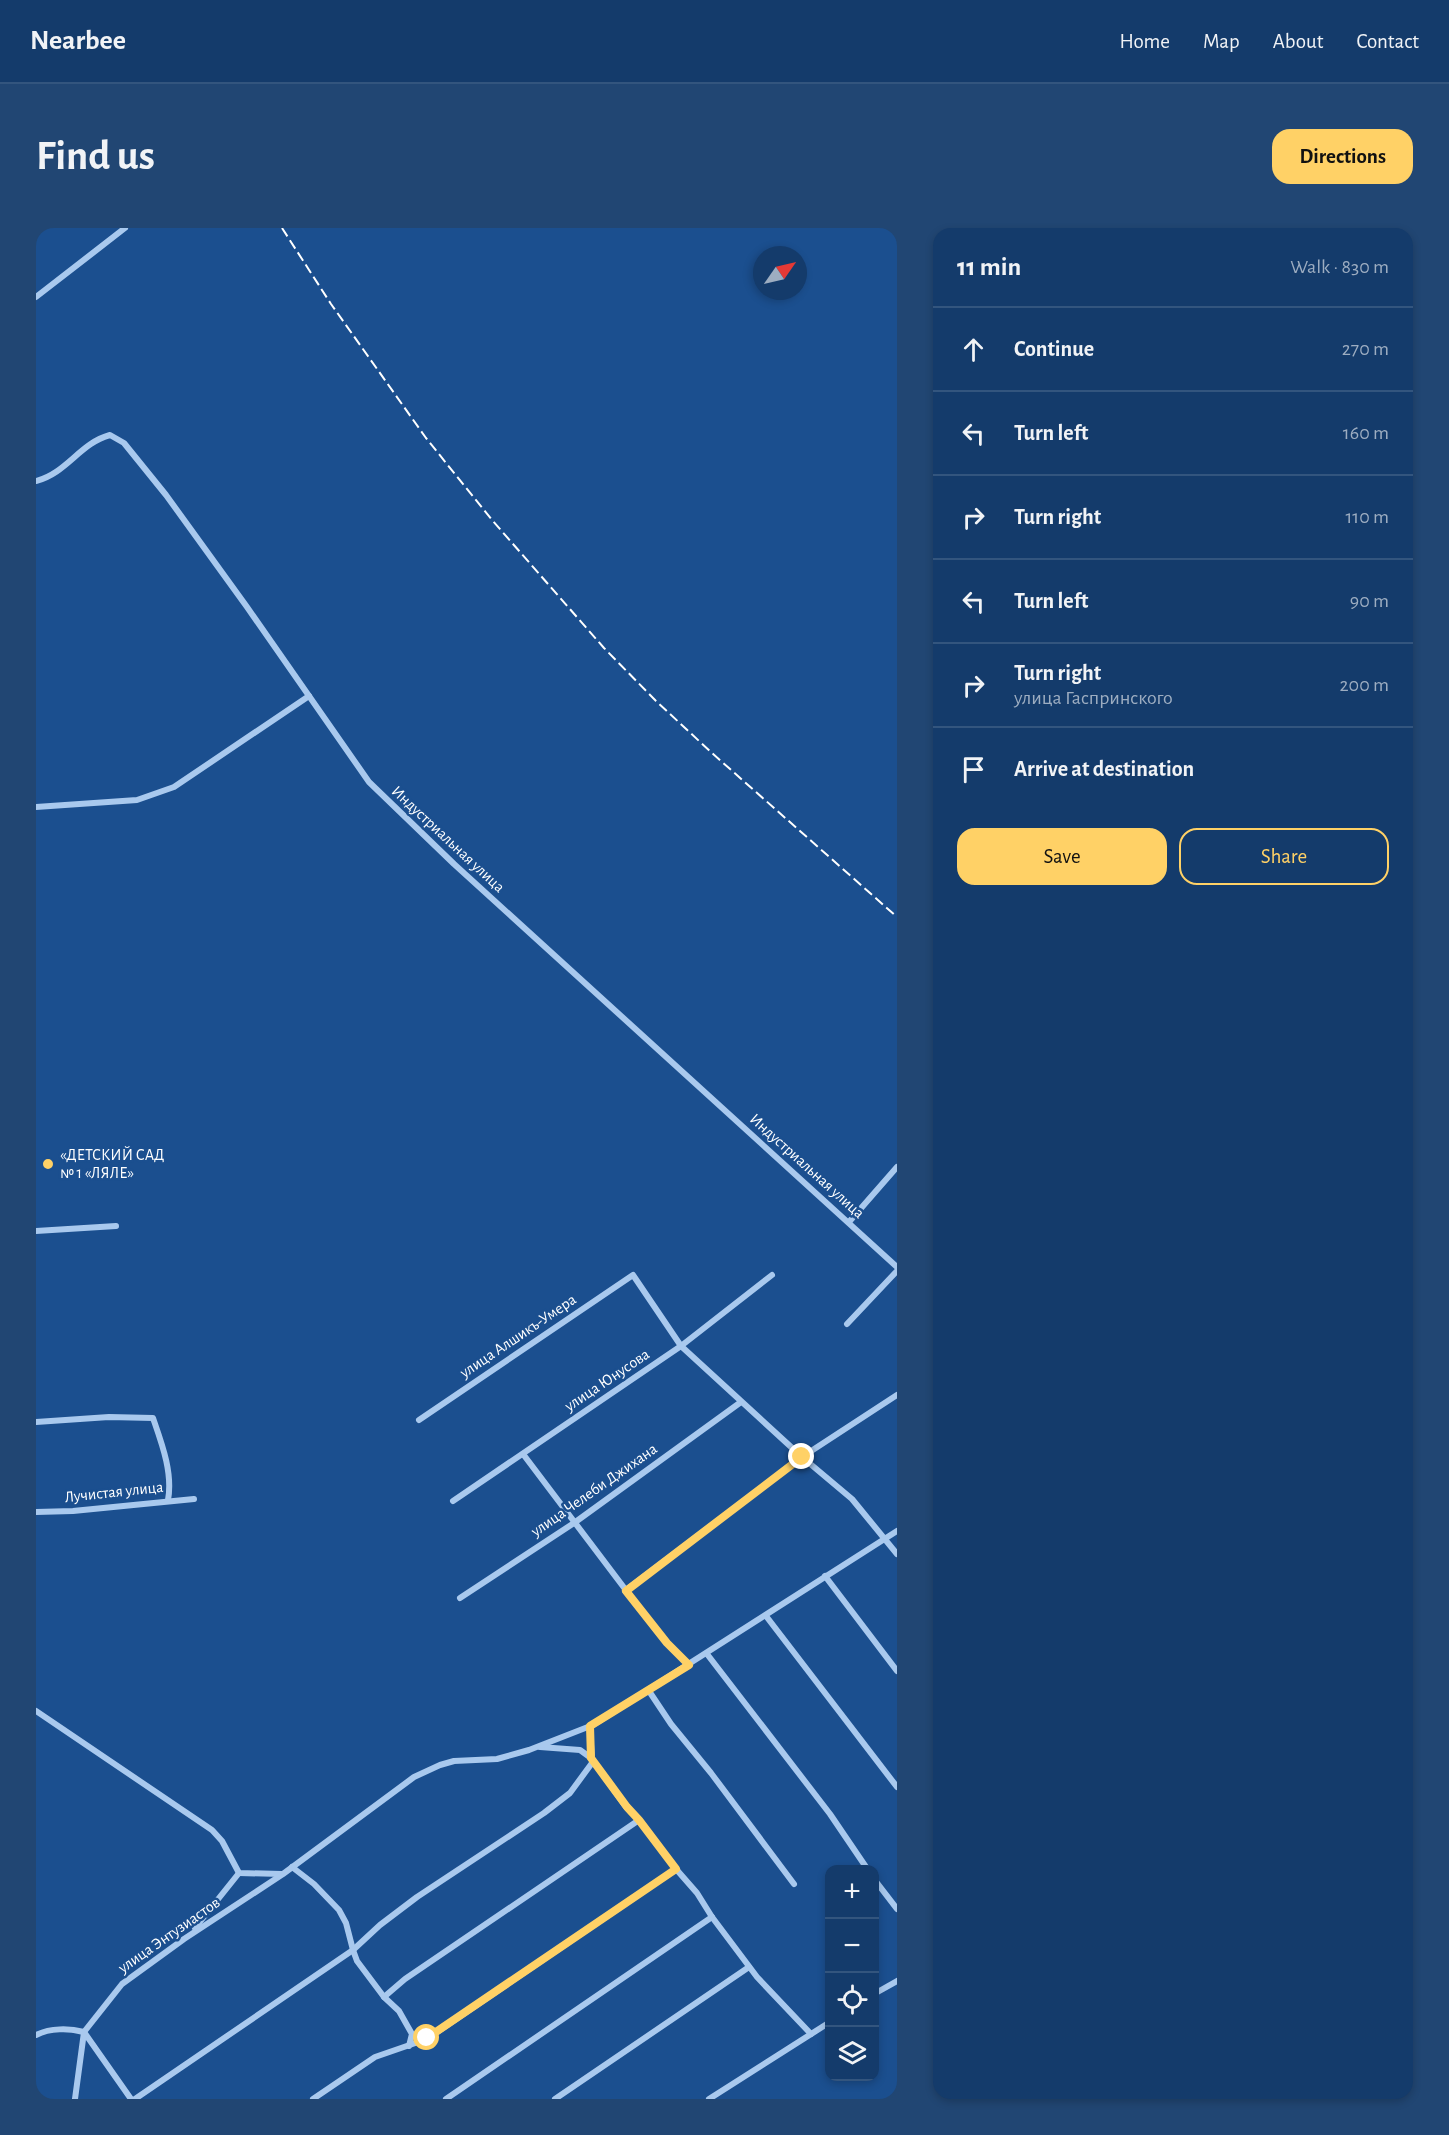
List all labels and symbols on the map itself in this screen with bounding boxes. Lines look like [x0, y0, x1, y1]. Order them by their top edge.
north arrow [753, 246, 807, 300]
street label: Индустриальная улица [388, 783, 508, 896]
street label: Индустриальная улица [746, 1111, 867, 1222]
place label: «ДЕТСКИЙ САД № 1 «ЛЯЛЕ» [60, 1146, 164, 1181]
marker: «ДЕТСКИЙ САД № 1 «ЛЯЛЕ» [41, 1157, 55, 1171]
street label: улица Алшикъ-Умера [456, 1291, 580, 1382]
street label: улица Юнусова [561, 1346, 653, 1416]
street label: улица Челеби Джихана [527, 1440, 661, 1541]
route end [788, 1443, 814, 1469]
street label: Лучистая улица [64, 1479, 164, 1506]
street label: улица Энтузиастов [114, 1894, 223, 1977]
route start [413, 2024, 439, 2050]

